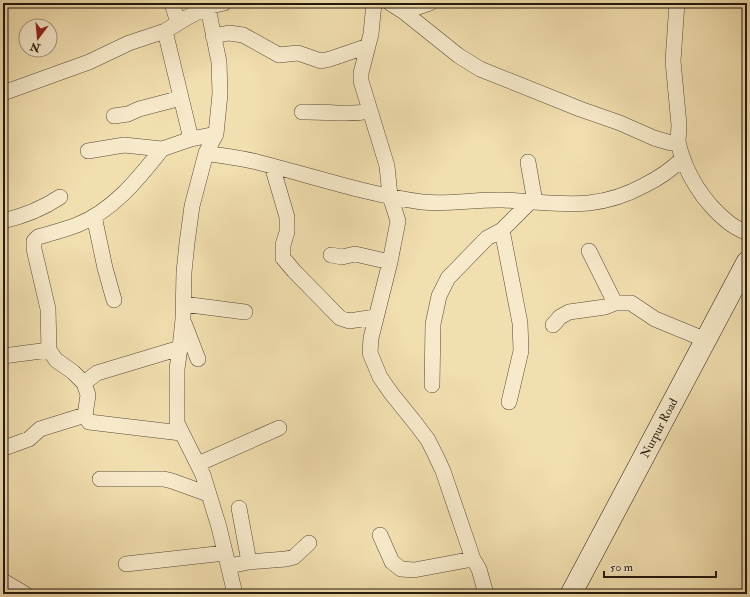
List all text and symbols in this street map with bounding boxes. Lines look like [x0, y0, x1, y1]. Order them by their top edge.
north arrow [18, 18, 58, 58]
text: N [28, 39, 43, 55]
street label: Nurpur Road [637, 396, 681, 461]
scale bar [604, 553, 716, 579]
text: 50 m [610, 560, 634, 575]

